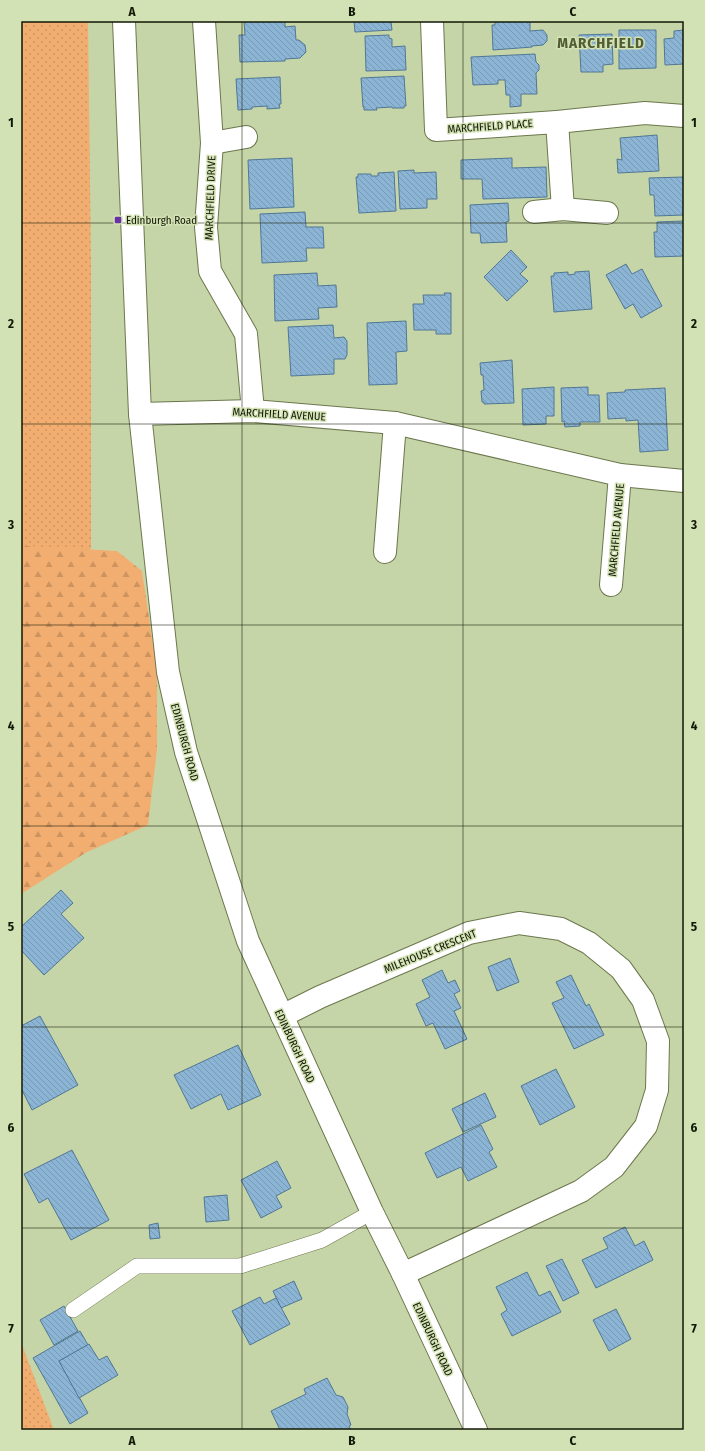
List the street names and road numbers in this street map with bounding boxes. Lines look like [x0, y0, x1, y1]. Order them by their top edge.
street label: MARCHFIELD PLACE [447, 117, 533, 136]
street label: MARCHFIELD DRIVE [203, 156, 218, 240]
street label: MARCHFIELD AVENUE [232, 406, 326, 423]
street label: MARCHFIELD AVENUE [606, 483, 627, 577]
street label: EDINBURGH ROAD [168, 702, 201, 782]
street label: MILEHOUSE CRESCENT [382, 927, 479, 976]
street label: EDINBURGH ROAD [272, 1007, 317, 1085]
street label: EDINBURGH ROAD [410, 1300, 455, 1378]

